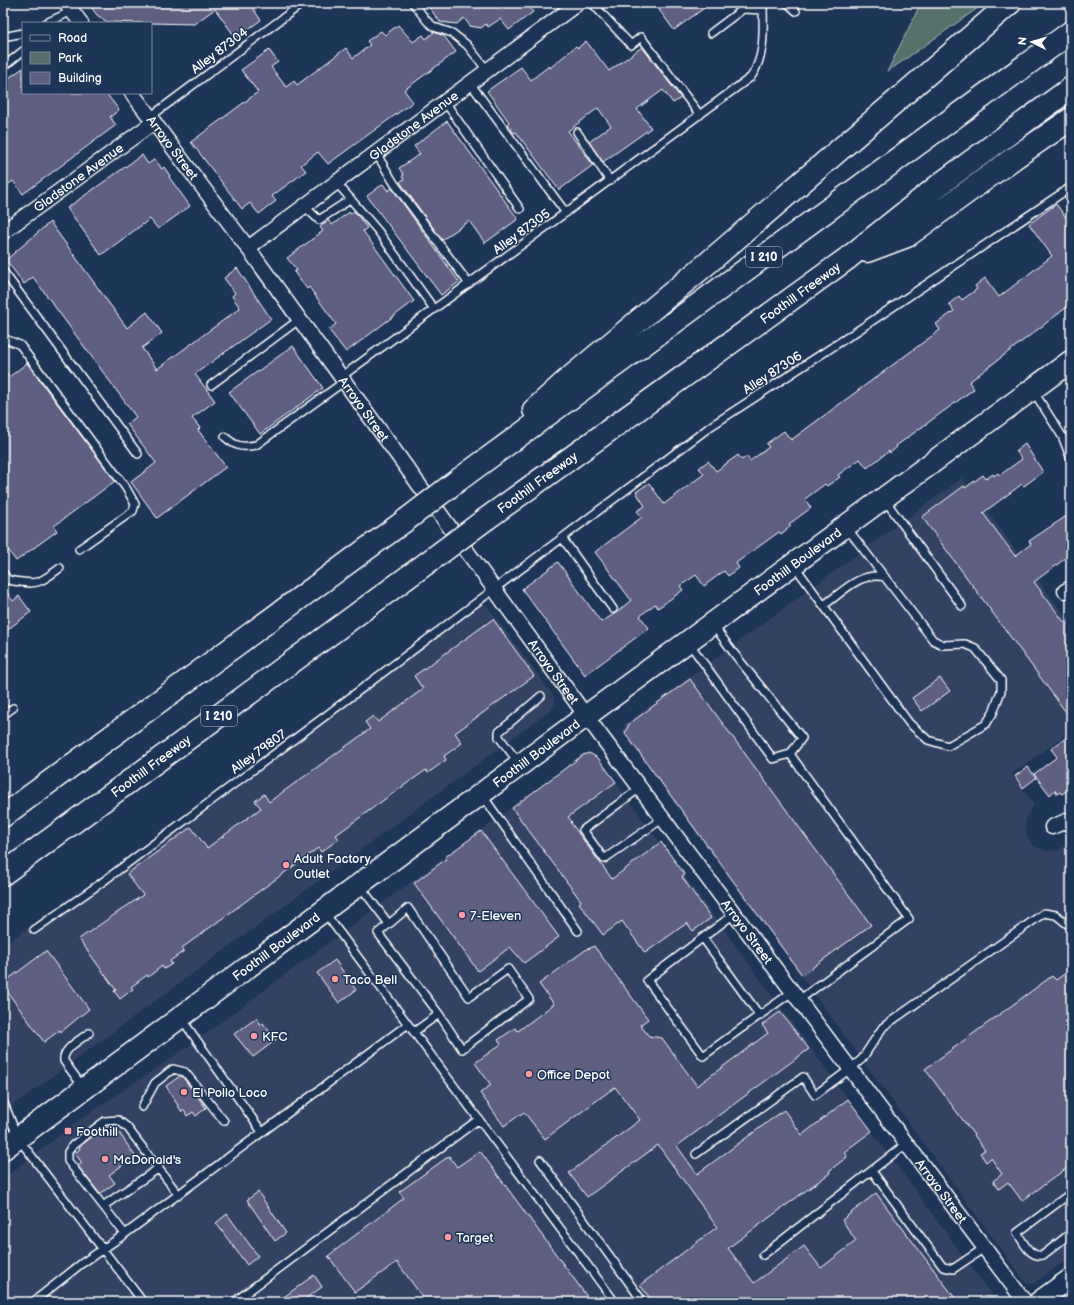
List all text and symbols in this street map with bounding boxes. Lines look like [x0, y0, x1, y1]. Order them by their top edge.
legend [22, 22, 152, 94]
north arrow [1012, 22, 1052, 62]
street label: Alley 87304 [188, 24, 251, 77]
text: Road [58, 31, 87, 46]
text: N [1016, 36, 1029, 46]
text: Park [58, 51, 82, 66]
text: Building [58, 71, 102, 86]
street label: Gladstone Avenue [366, 87, 462, 164]
street label: Arroyo Street [143, 113, 201, 183]
street label: Gladstone Avenue [31, 140, 127, 216]
street label: Alley 87305 [490, 206, 553, 258]
road number: I 210 [746, 247, 782, 267]
street label: Foothill Freeway [757, 259, 844, 328]
street label: Alley 87306 [740, 348, 805, 398]
street label: Arroyo Street [335, 374, 392, 445]
street label: Foothill Freeway [494, 449, 581, 517]
street label: Foothill Boulevard [751, 525, 845, 600]
street label: Arroyo Street [524, 636, 582, 708]
road number: I 210 [201, 706, 237, 726]
street label: Foothill Boulevard [490, 716, 583, 792]
street label: Alley 79807 [228, 726, 290, 777]
street label: Foothill Freeway [108, 732, 194, 801]
place label: Adult Factory Outlet [294, 851, 371, 882]
marker: Adult Factory Outlet [281, 860, 291, 870]
street label: Arroyo Street [717, 897, 776, 967]
place label: 7-Eleven [470, 908, 521, 924]
street label: Foothill Boulevard [230, 909, 323, 985]
marker: 7-Eleven [457, 910, 467, 920]
place label: Taco Bell [343, 972, 397, 988]
marker: Taco Bell [330, 974, 340, 984]
place label: KFC [262, 1029, 287, 1045]
marker: KFC [249, 1031, 259, 1041]
place label: Office Depot [537, 1067, 610, 1083]
marker: Office Depot [524, 1069, 534, 1079]
place label: El Pollo Loco [192, 1085, 267, 1101]
marker: El Pollo Loco [179, 1087, 189, 1097]
place label: Foothill [76, 1124, 118, 1140]
marker: Foothill [63, 1126, 73, 1136]
place label: McDonald's [113, 1152, 182, 1168]
marker: McDonald's [100, 1154, 110, 1164]
street label: Arroyo Street [912, 1156, 970, 1227]
place label: Target [456, 1230, 493, 1246]
marker: Target [443, 1232, 453, 1242]

